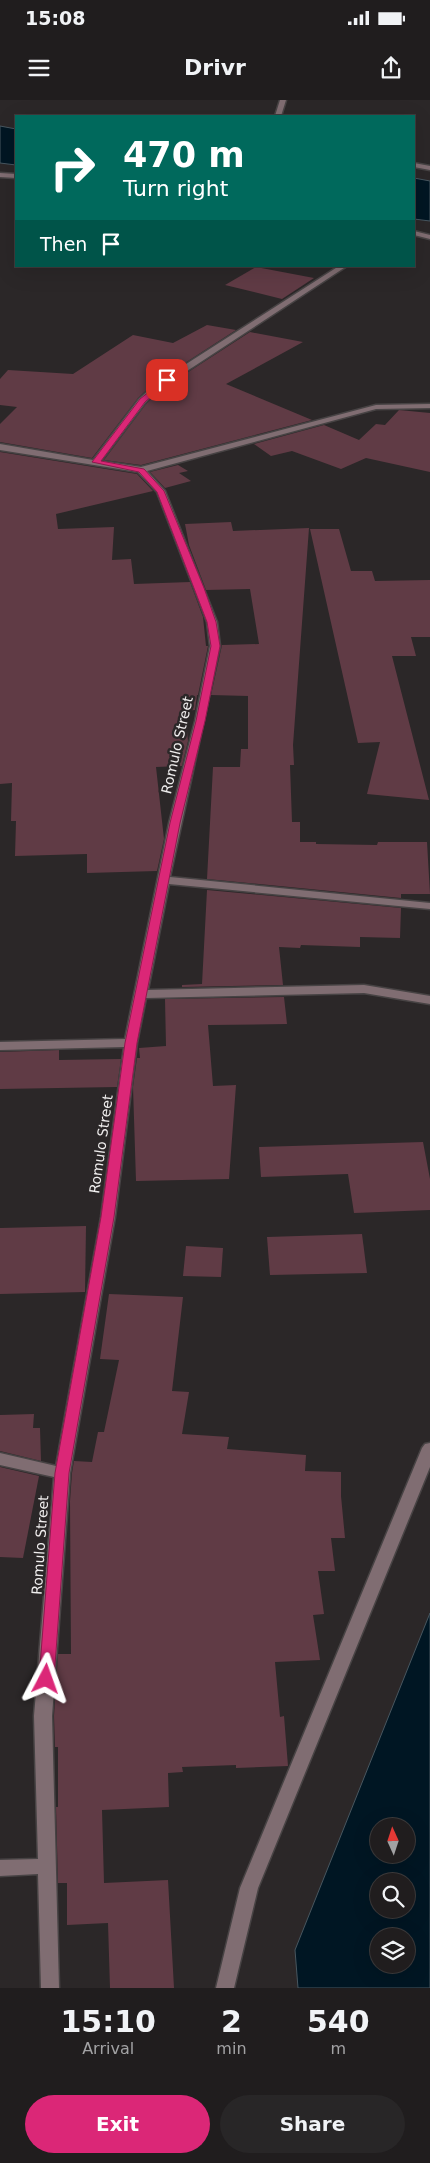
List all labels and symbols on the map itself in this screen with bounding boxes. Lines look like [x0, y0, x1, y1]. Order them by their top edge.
pin [146, 359, 188, 401]
street label: Romulo Street [158, 694, 196, 795]
street label: Romulo Street [86, 1093, 116, 1194]
street label: Romulo Street [29, 1494, 51, 1595]
position arrow [19, 1652, 71, 1704]
north arrow [370, 1818, 415, 1862]

